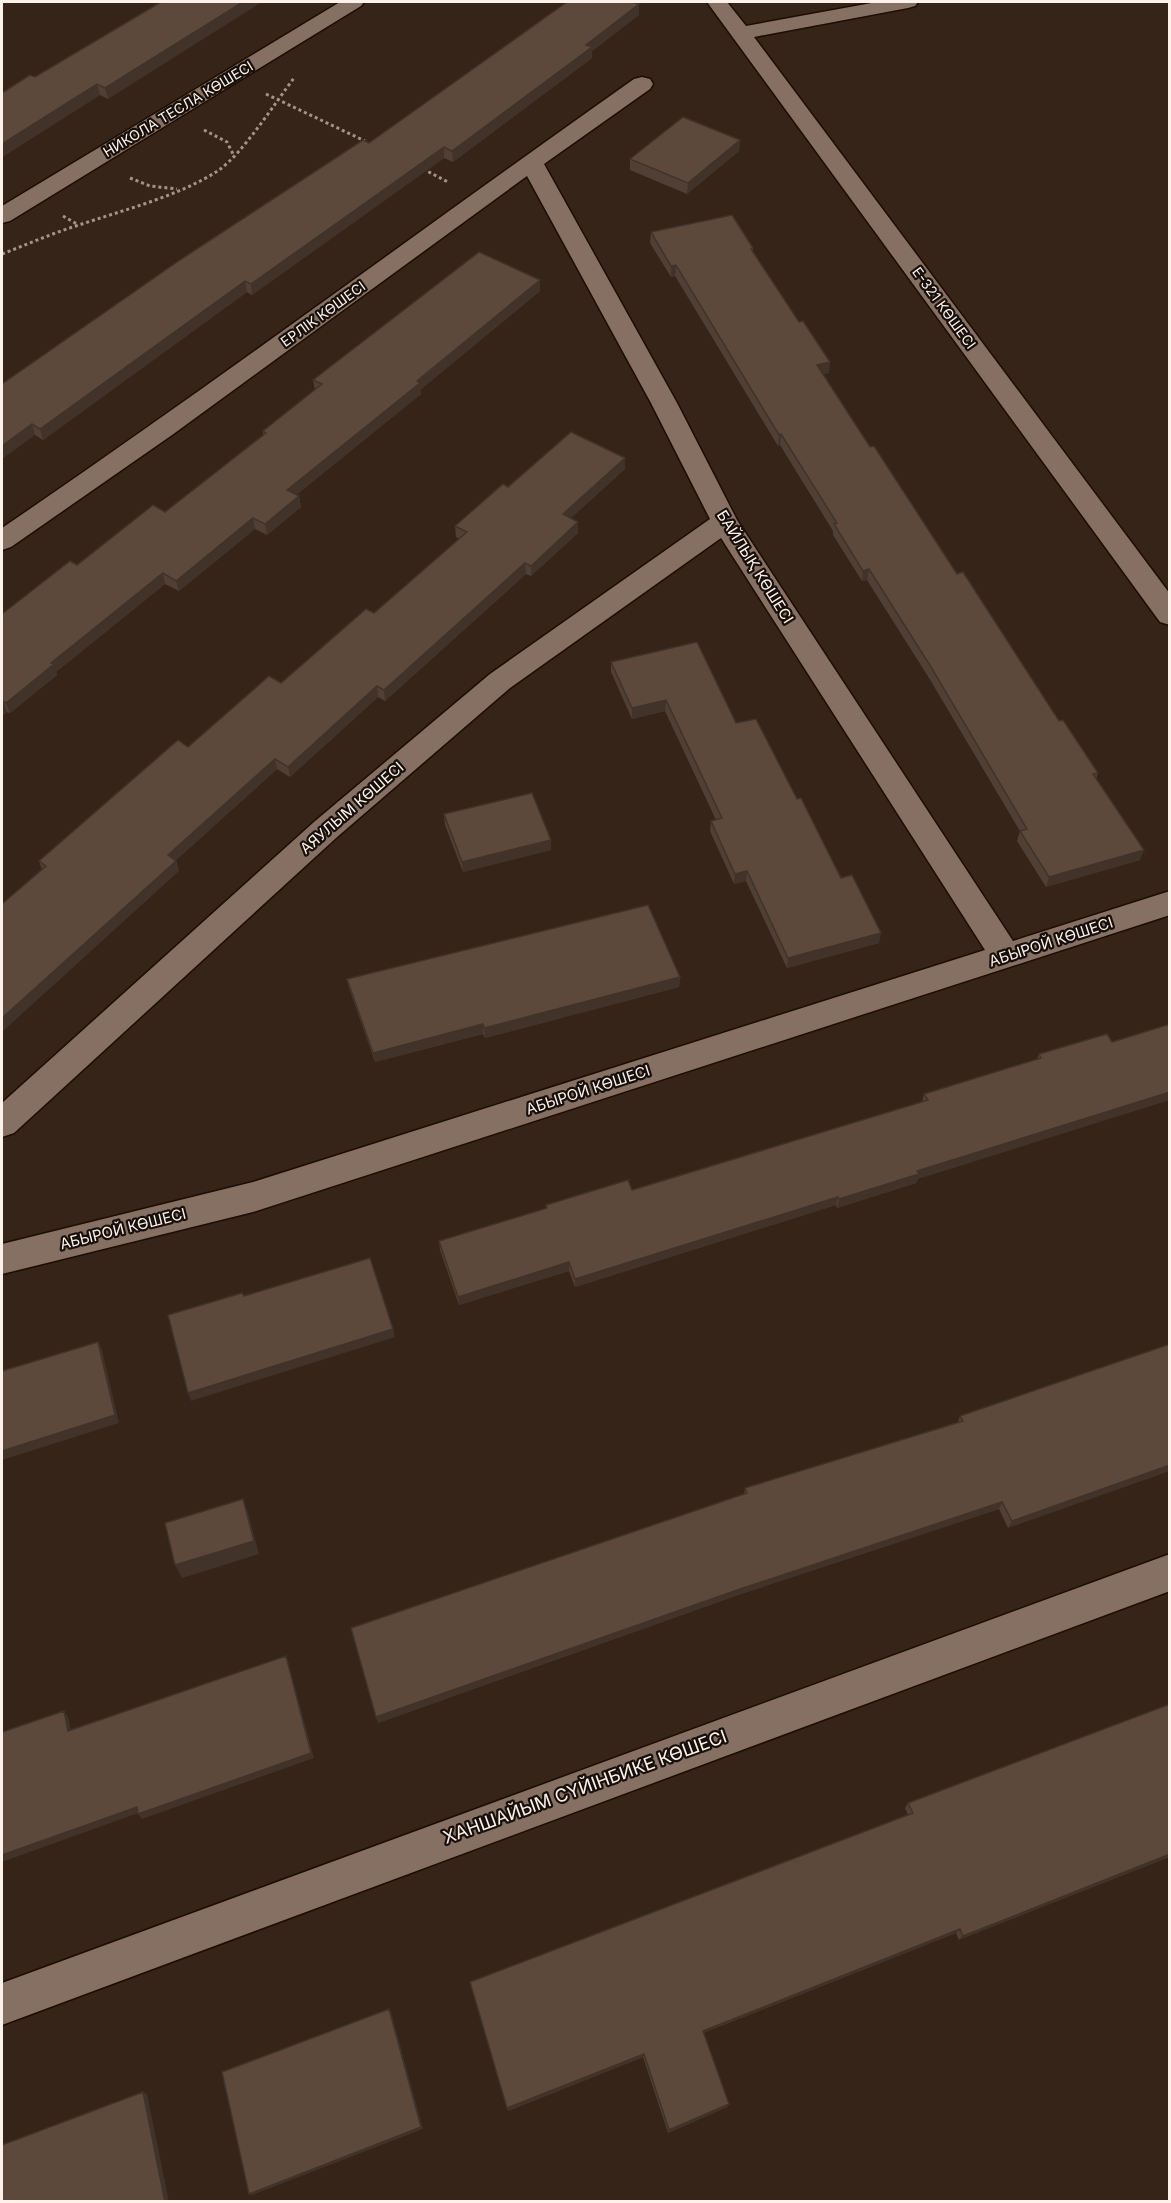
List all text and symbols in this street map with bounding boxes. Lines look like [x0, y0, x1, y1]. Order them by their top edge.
street label: НИКОЛА ТЕСЛА КӨШЕСІ [100, 57, 256, 160]
street label: Е-321 КӨШЕСІ [909, 263, 980, 352]
street label: ЕРЛІК КӨШЕСІ [277, 277, 368, 350]
street label: БАЙЛЫҚ КӨШЕСІ [713, 507, 798, 627]
street label: АЯУЛЫМ КӨШЕСІ [296, 757, 407, 858]
street label: АБЫРОЙ КӨШЕСІ [986, 913, 1115, 971]
street label: АБЫРОЙ КӨШЕСІ [523, 1061, 652, 1119]
street label: АБЫРОЙ КӨШЕСІ [58, 1204, 188, 1253]
street label: ХАНШАЙЫМ СҮЙІНБИКЕ КӨШЕСІ [440, 1724, 729, 1848]

